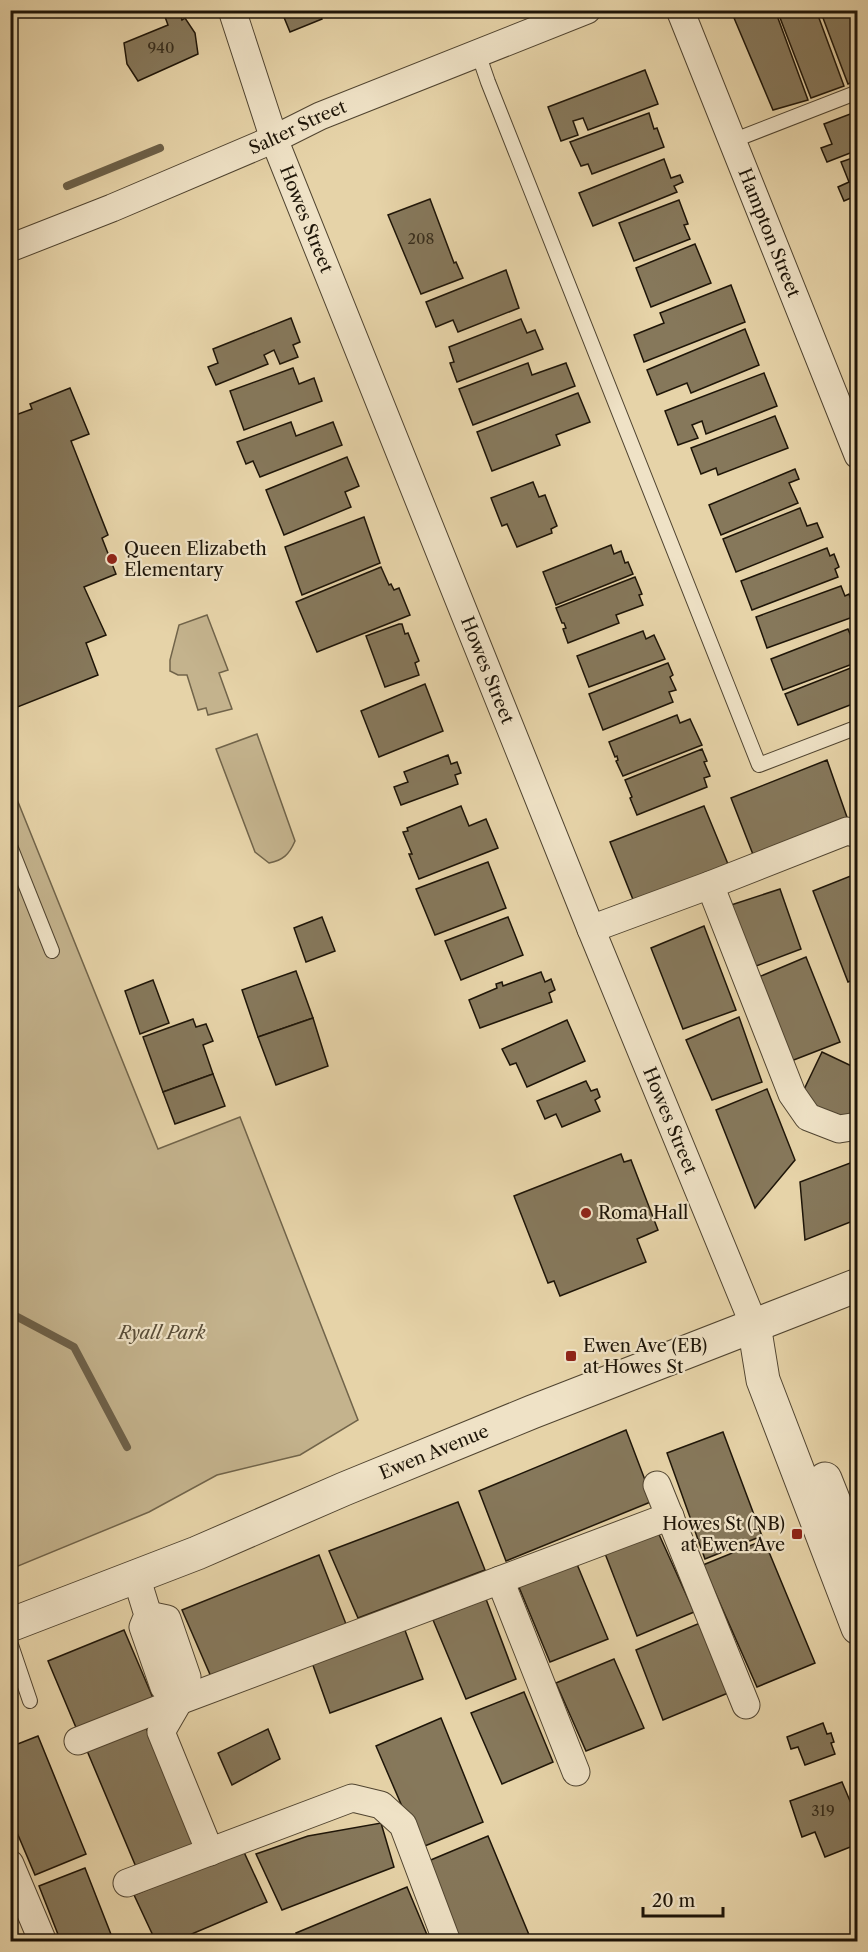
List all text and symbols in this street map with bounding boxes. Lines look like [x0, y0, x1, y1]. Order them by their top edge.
house number: 940 [148, 38, 174, 57]
street label: Salter Street [246, 95, 350, 159]
street label: Howes Street [275, 162, 338, 277]
street label: Hampton Street [733, 165, 805, 301]
house number: 208 [407, 229, 435, 248]
place label: Queen Elizabeth Elementary [124, 538, 267, 581]
marker: Queen Elizabeth Elementary [105, 552, 119, 566]
street label: Howes Street [456, 613, 519, 728]
street label: Howes Street [638, 1064, 702, 1178]
place label: Roma Hall [598, 1202, 688, 1224]
marker: Roma Hall [579, 1206, 593, 1220]
park label: Ryall Park [116, 1322, 206, 1344]
place label: Ewen Ave (EB) at Howes St [583, 1335, 707, 1378]
marker: Ewen Ave (EB) at Howes St [564, 1349, 578, 1363]
street label: Ewen Avenue [376, 1420, 492, 1484]
place label: Howes St (NB) at Ewen Ave [662, 1513, 785, 1556]
marker: Howes St (NB) at Ewen Ave [790, 1527, 804, 1541]
house number: 319 [811, 1801, 835, 1820]
scale bar [643, 1880, 722, 1918]
text: 20 m [652, 1890, 696, 1912]

